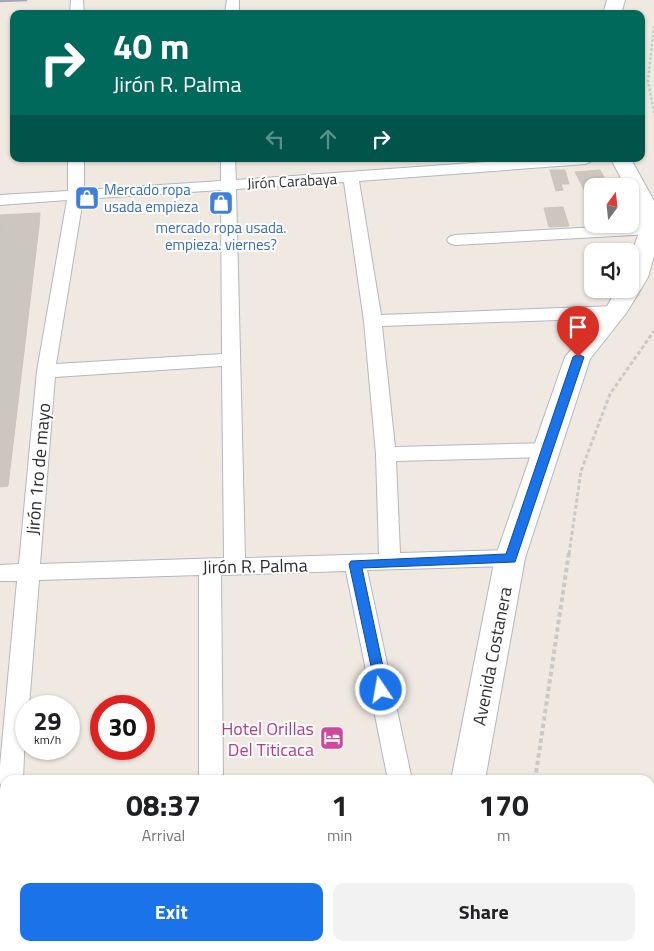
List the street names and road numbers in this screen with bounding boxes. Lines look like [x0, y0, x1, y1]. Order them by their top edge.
street label: Jirón Carabaya [246, 167, 338, 195]
street label: Jirón 1ro de mayo [19, 402, 57, 536]
street label: Jirón R. Palma [202, 552, 308, 580]
street label: Avenida Costanera [465, 584, 519, 728]

